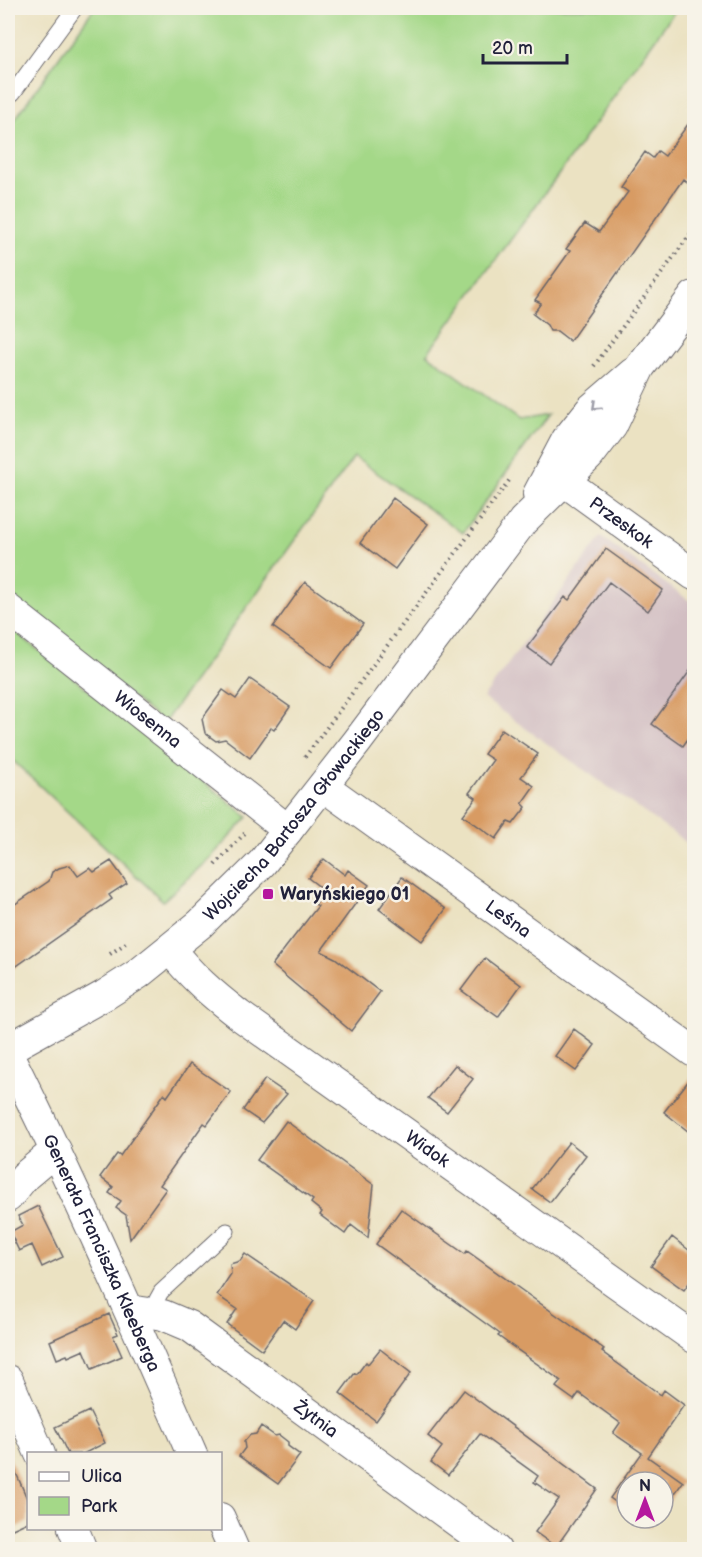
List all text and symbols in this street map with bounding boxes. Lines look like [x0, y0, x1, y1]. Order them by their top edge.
scale bar [483, 27, 567, 65]
text: 20 m [492, 38, 533, 59]
one-way arrow [592, 399, 602, 410]
street label: Przeskok [585, 492, 657, 553]
street label: Wiosenna [110, 686, 186, 752]
street label: Wojciecha Bartosza Głowackiego [199, 705, 389, 925]
place label: Waryńskiego 01 [280, 884, 409, 905]
marker: Waryńskiego 01 [261, 887, 275, 901]
street label: Leśna [481, 895, 535, 942]
street label: Widok [401, 1126, 454, 1172]
street label: Generała Franciszka Kleeberga [39, 1131, 165, 1375]
street label: Żytnia [289, 1394, 342, 1442]
legend [27, 1452, 222, 1530]
text: Ulica [81, 1466, 122, 1487]
north arrow [615, 1470, 675, 1530]
text: N [639, 1477, 651, 1496]
text: Park [81, 1496, 117, 1517]

